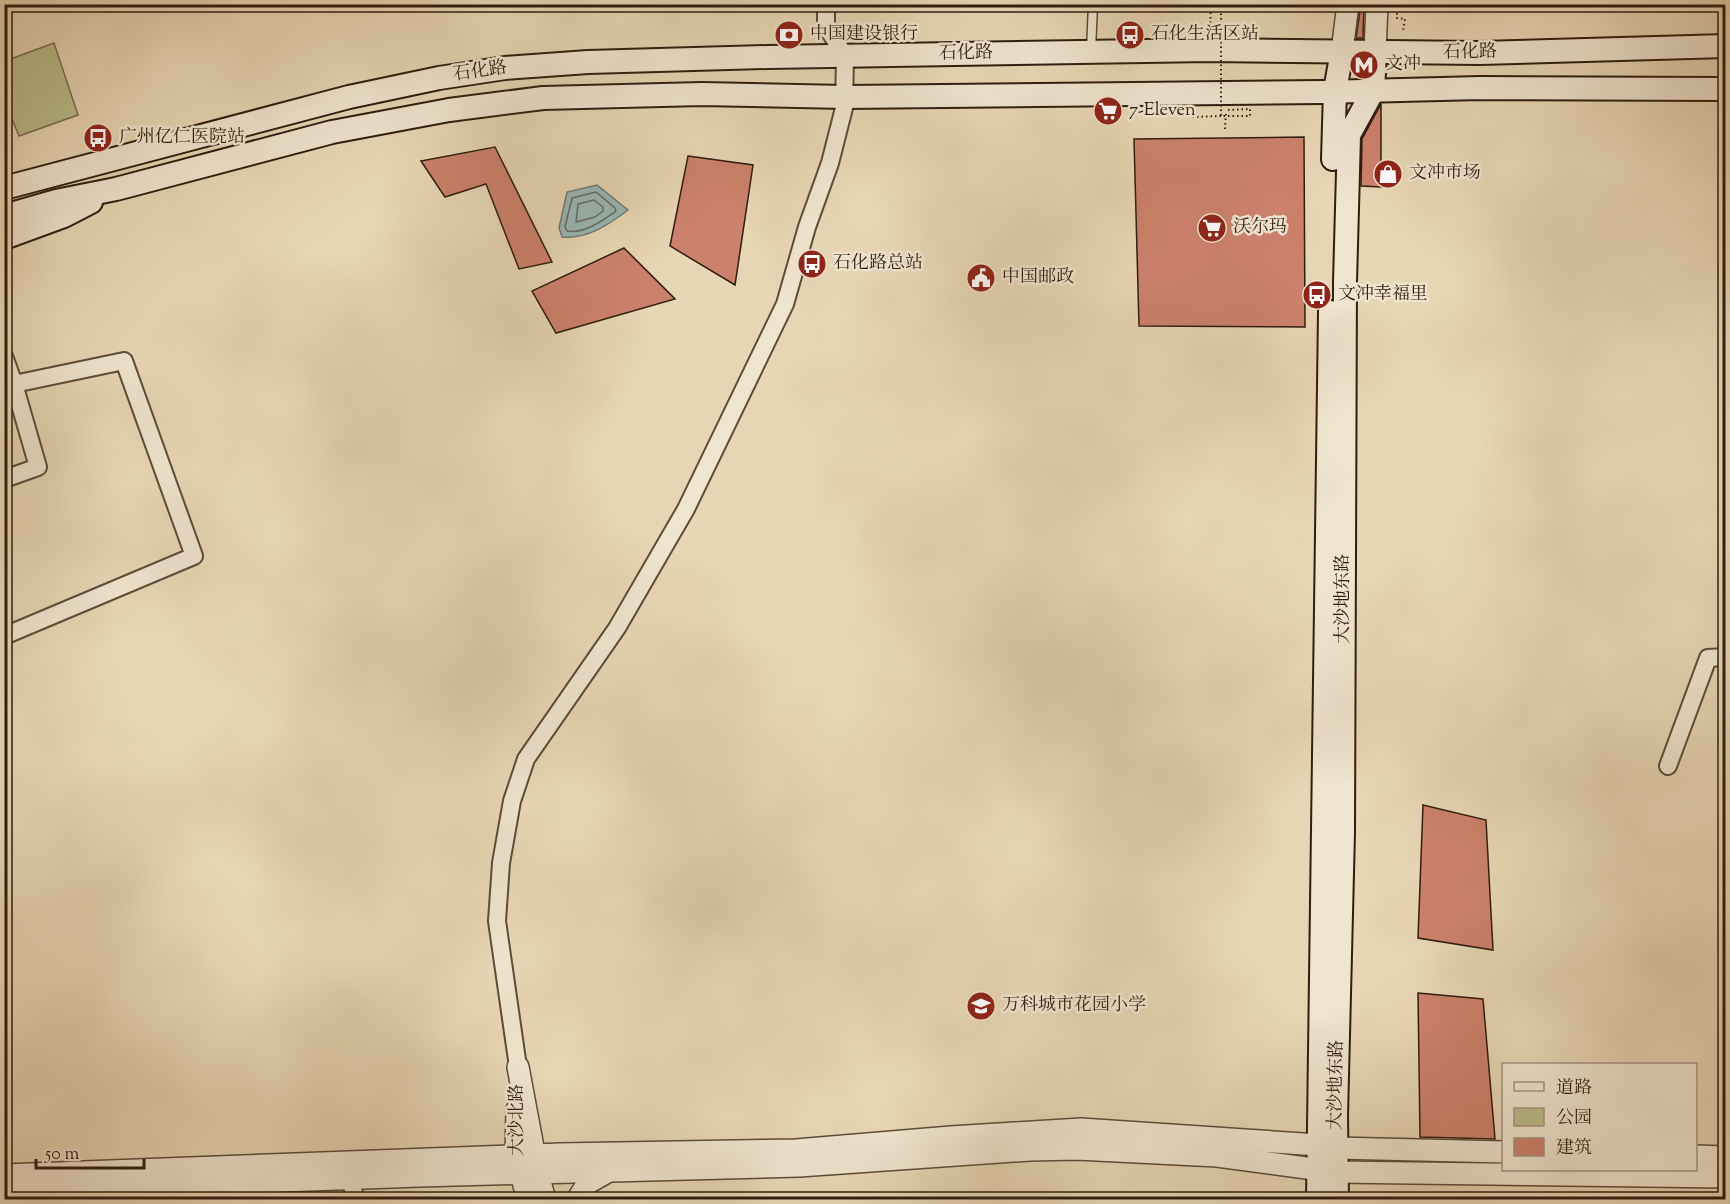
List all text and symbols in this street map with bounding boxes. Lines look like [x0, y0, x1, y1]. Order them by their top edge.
bank icon: 中国建设银行 [773, 19, 805, 51]
bus stop icon: 石化生活区站 [1114, 19, 1146, 51]
place label: 中国建设银行 [810, 22, 918, 48]
place label: 石化生活区站 [1151, 22, 1259, 48]
street label: 石化路 [1443, 40, 1497, 66]
street label: 石化路 [939, 41, 993, 67]
metro station icon: 文冲 [1348, 49, 1380, 81]
place label: 文冲 [1385, 52, 1421, 78]
street label: 石化路 [451, 55, 509, 89]
supermarket icon: 7-Eleven [1092, 95, 1124, 127]
place label: 7-Eleven [1129, 98, 1196, 124]
bus stop icon: 广州亿仁医院站 [82, 122, 114, 154]
place label: 广州亿仁医院站 [119, 125, 245, 151]
shop icon: 文冲市场 [1372, 158, 1404, 190]
place label: 文冲市场 [1409, 161, 1481, 187]
supermarket icon: 沃尔玛 [1196, 212, 1228, 244]
place label: 沃尔玛 [1233, 215, 1287, 241]
bus stop icon: 石化路总站 [796, 248, 828, 280]
place label: 石化路总站 [833, 251, 923, 277]
public building icon: 中国邮政 [965, 262, 997, 294]
place label: 中国邮政 [1002, 265, 1074, 291]
bus stop icon: 文冲幸福里 [1301, 279, 1333, 311]
place label: 文冲幸福里 [1338, 282, 1428, 308]
street label: 大沙地东路 [1331, 554, 1357, 644]
school or university icon: 万科城市花园小学 [965, 990, 997, 1022]
place label: 万科城市花园小学 [1002, 993, 1146, 1019]
street label: 大沙地东路 [1323, 1040, 1351, 1130]
legend [1502, 1063, 1697, 1171]
text: 道路 [1556, 1076, 1592, 1102]
street label: 大沙北路 [505, 1084, 531, 1156]
text: 公园 [1556, 1106, 1592, 1132]
scale bar [36, 1132, 144, 1170]
text: 建筑 [1556, 1136, 1592, 1162]
text: 50 m [44, 1142, 80, 1168]

